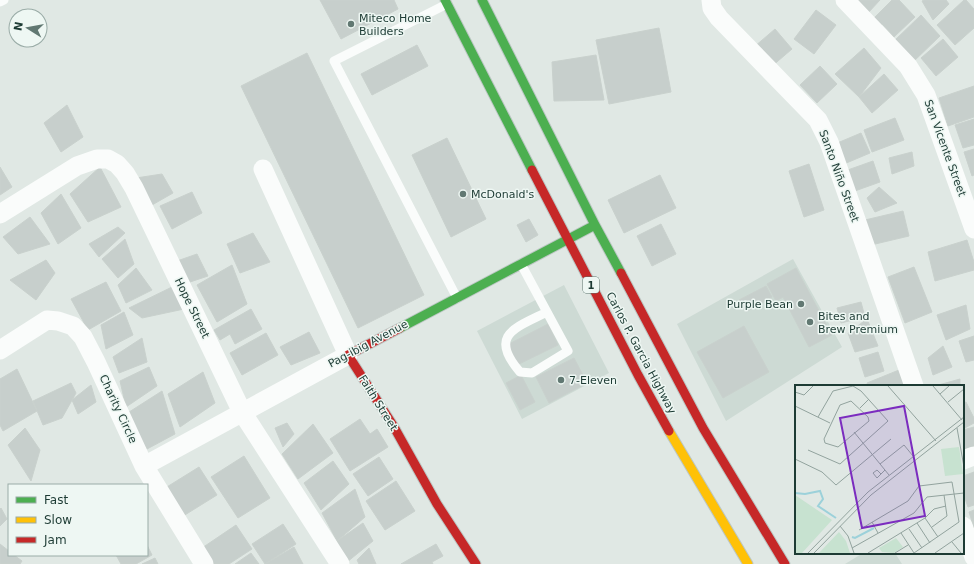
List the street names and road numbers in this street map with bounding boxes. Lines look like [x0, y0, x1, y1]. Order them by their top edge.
street label: San Vicente Street [921, 98, 969, 199]
street label: Santo Niño Street [816, 128, 862, 225]
street label: Hope Street [172, 276, 213, 341]
road number: 1 [583, 277, 599, 293]
street label: Carlos P. Garcia Highway [603, 290, 679, 417]
street label: Pag-ibig Avenue [326, 317, 410, 370]
street label: Charity Circle [96, 373, 140, 446]
street label: Faith Street [356, 373, 401, 434]

